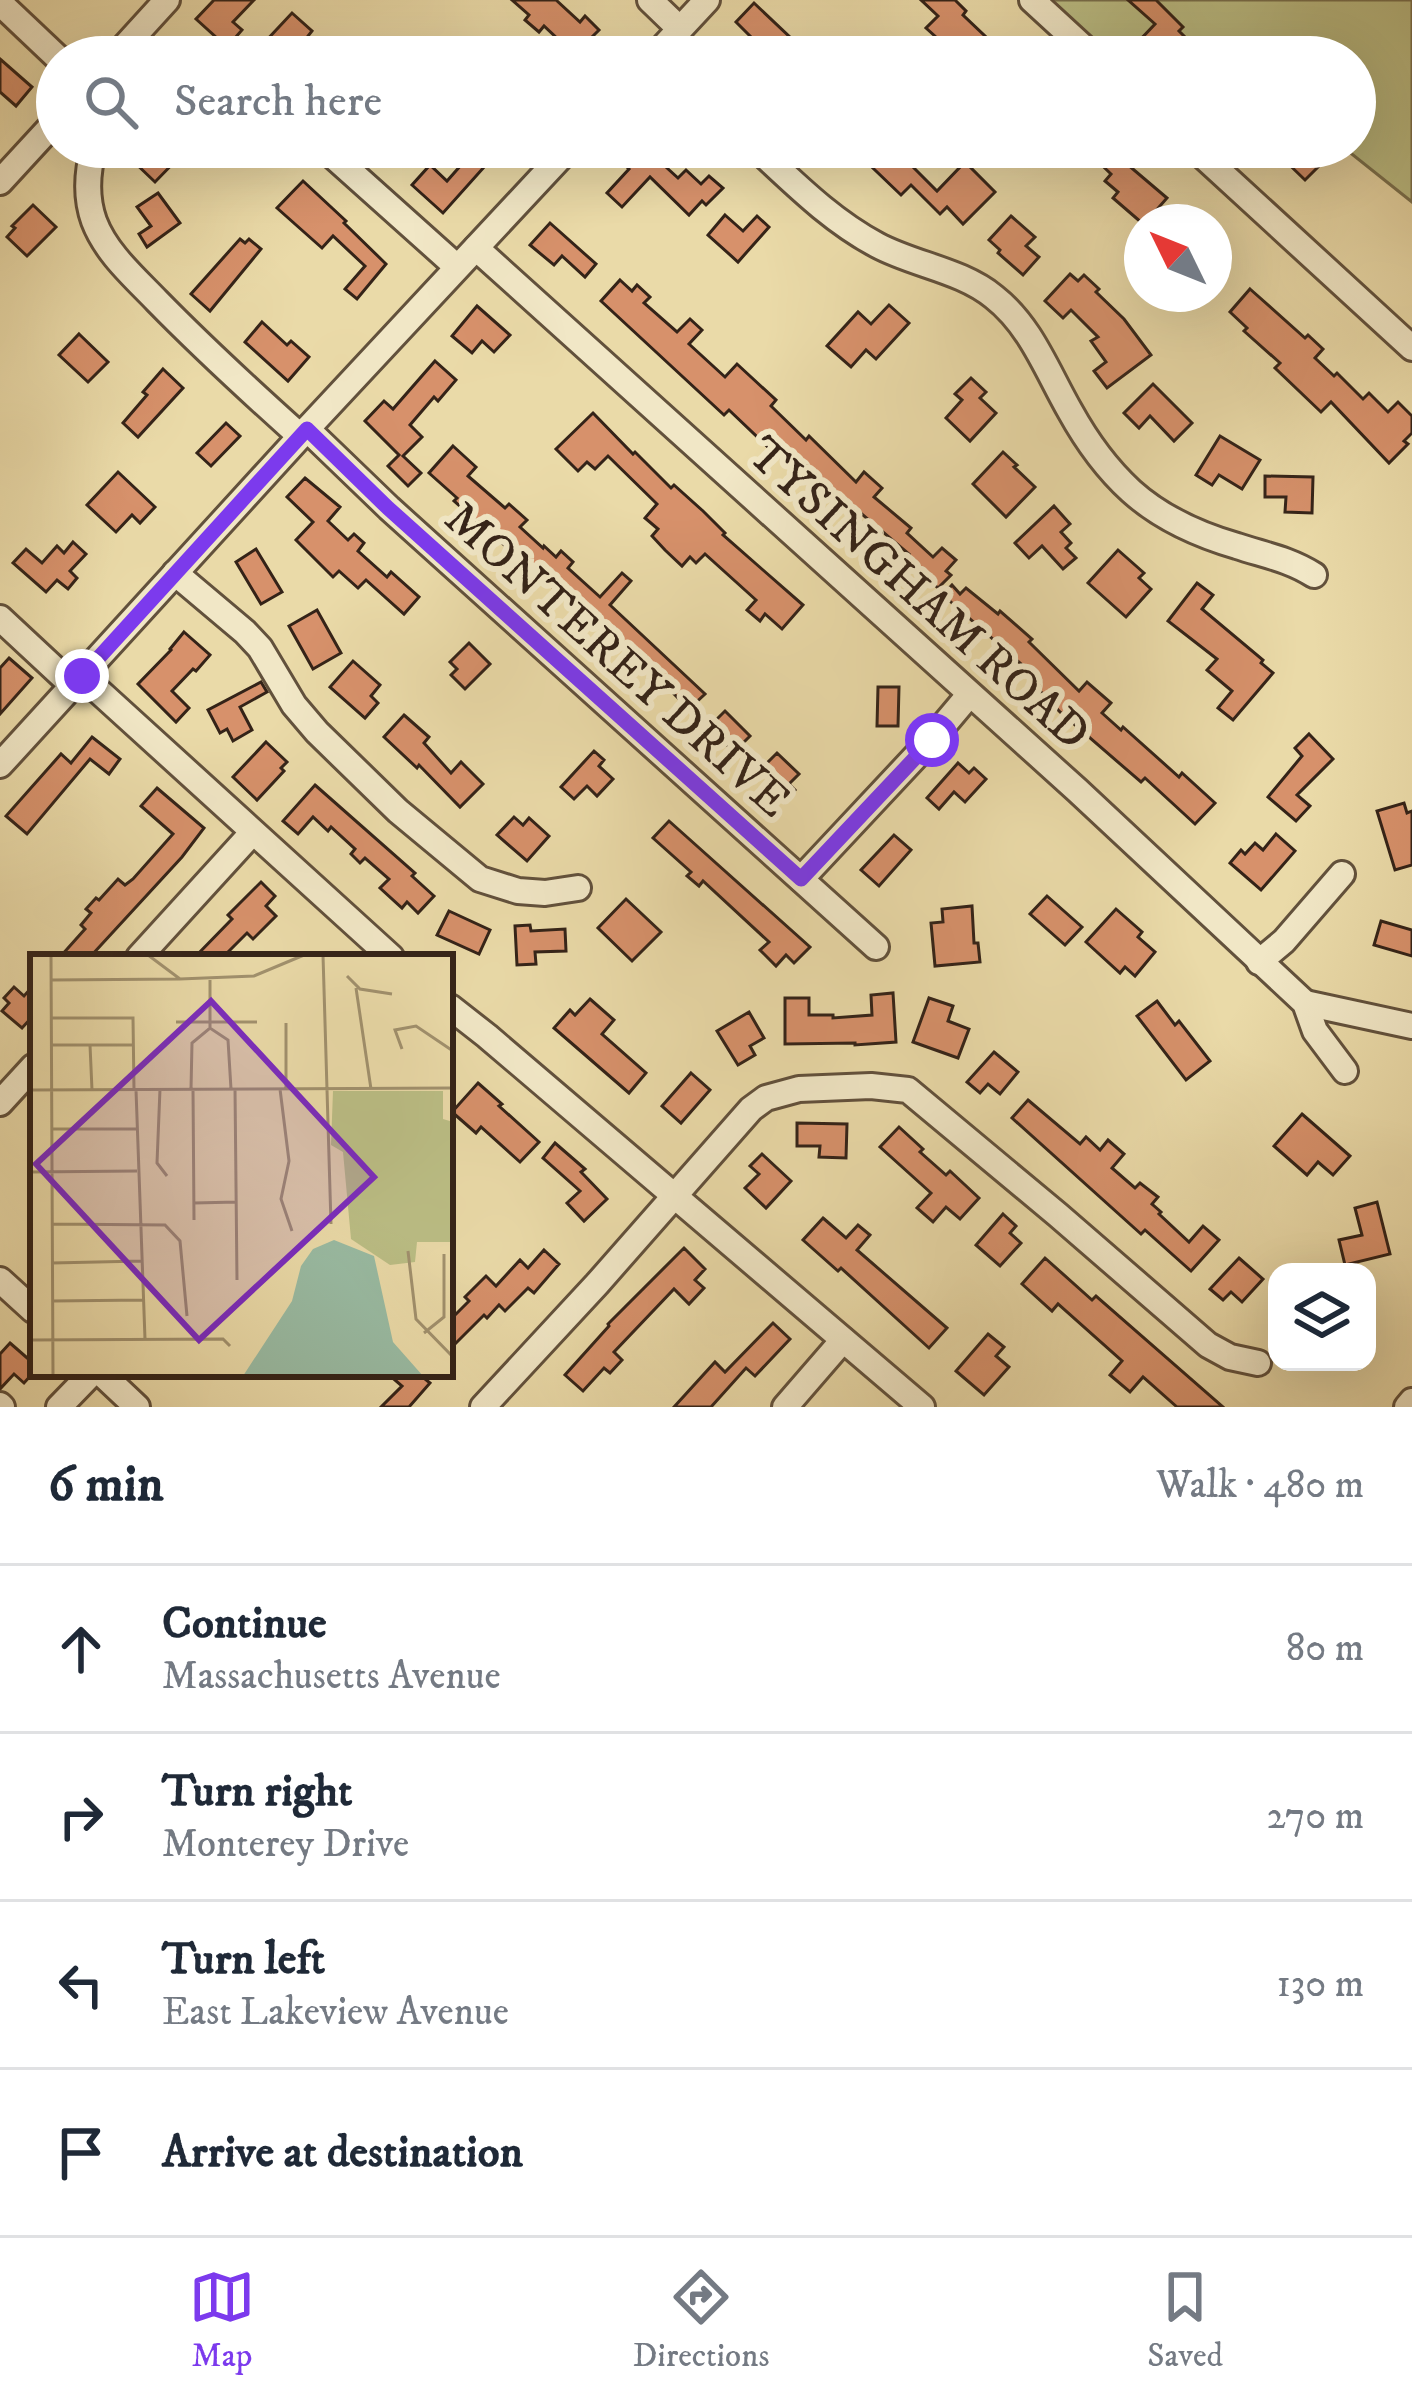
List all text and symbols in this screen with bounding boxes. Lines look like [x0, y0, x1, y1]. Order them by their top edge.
search box [36, 36, 1376, 168]
icon: search [78, 69, 144, 135]
text: Search here [174, 74, 382, 130]
north arrow [1124, 204, 1232, 312]
street label: TYSINGHAM ROAD [734, 425, 1102, 764]
street label: MONTEREY DRIVE [432, 489, 802, 831]
route end [55, 649, 109, 703]
route start [905, 713, 959, 767]
inset map [30, 954, 453, 1377]
map controls [1268, 1263, 1376, 1371]
button: layers [1268, 1263, 1376, 1371]
text: 6 min [48, 1453, 164, 1517]
text: Walk · 480 m [1156, 1461, 1364, 1510]
text: Continue [162, 1596, 327, 1652]
icon: ahead [48, 1616, 114, 1682]
text: 80 m [1286, 1624, 1364, 1673]
text: Massachusetts Avenue [162, 1652, 501, 1701]
text: Turn right [162, 1764, 352, 1820]
icon: right [48, 1784, 114, 1850]
text: 270 m [1267, 1792, 1364, 1841]
text: Monterey Drive [162, 1820, 409, 1869]
text: Turn left [162, 1932, 325, 1988]
icon: left [48, 1952, 114, 2018]
text: 130 m [1276, 1960, 1364, 2009]
text: East Lakeview Avenue [162, 1988, 509, 2037]
icon: arrive [48, 2120, 114, 2186]
text: Arrive at destination [162, 2125, 523, 2181]
tab: Map [189, 2264, 255, 2377]
tab: Directions [633, 2264, 769, 2377]
tab: Saved [1147, 2264, 1223, 2377]

